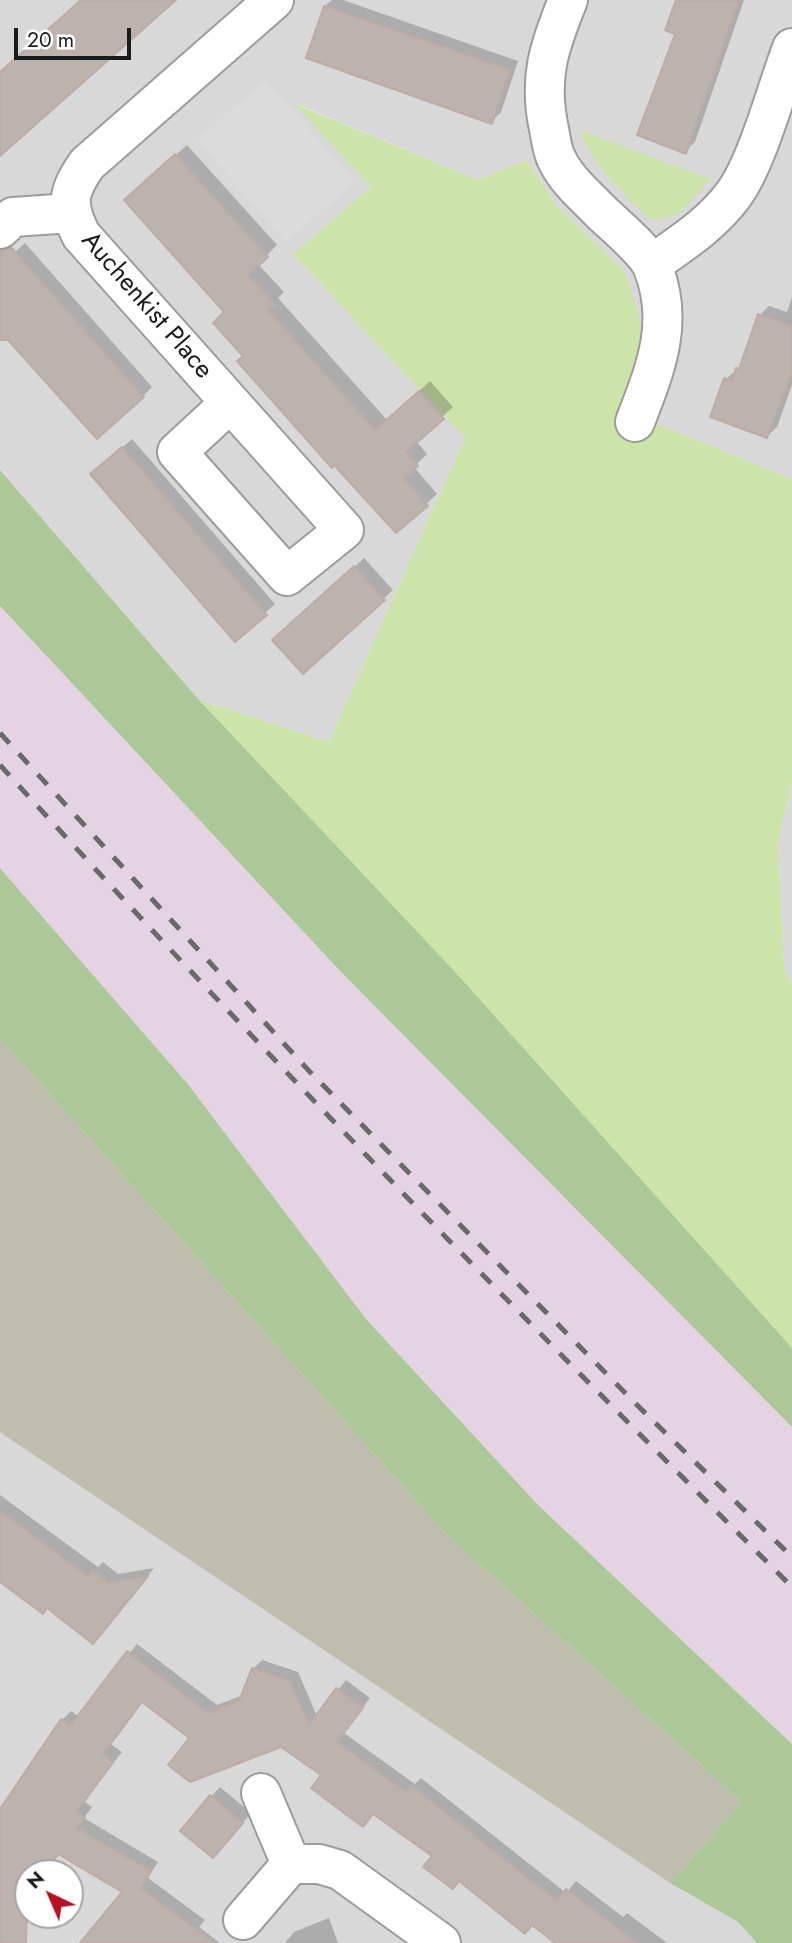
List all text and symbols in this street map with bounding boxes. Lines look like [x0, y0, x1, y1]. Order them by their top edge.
scale bar [18, 14, 135, 58]
text: 20 m [27, 25, 74, 55]
street label: Auchenkist Place [74, 226, 218, 386]
north arrow [14, 1859, 84, 1929]
text: N [21, 1865, 50, 1895]

